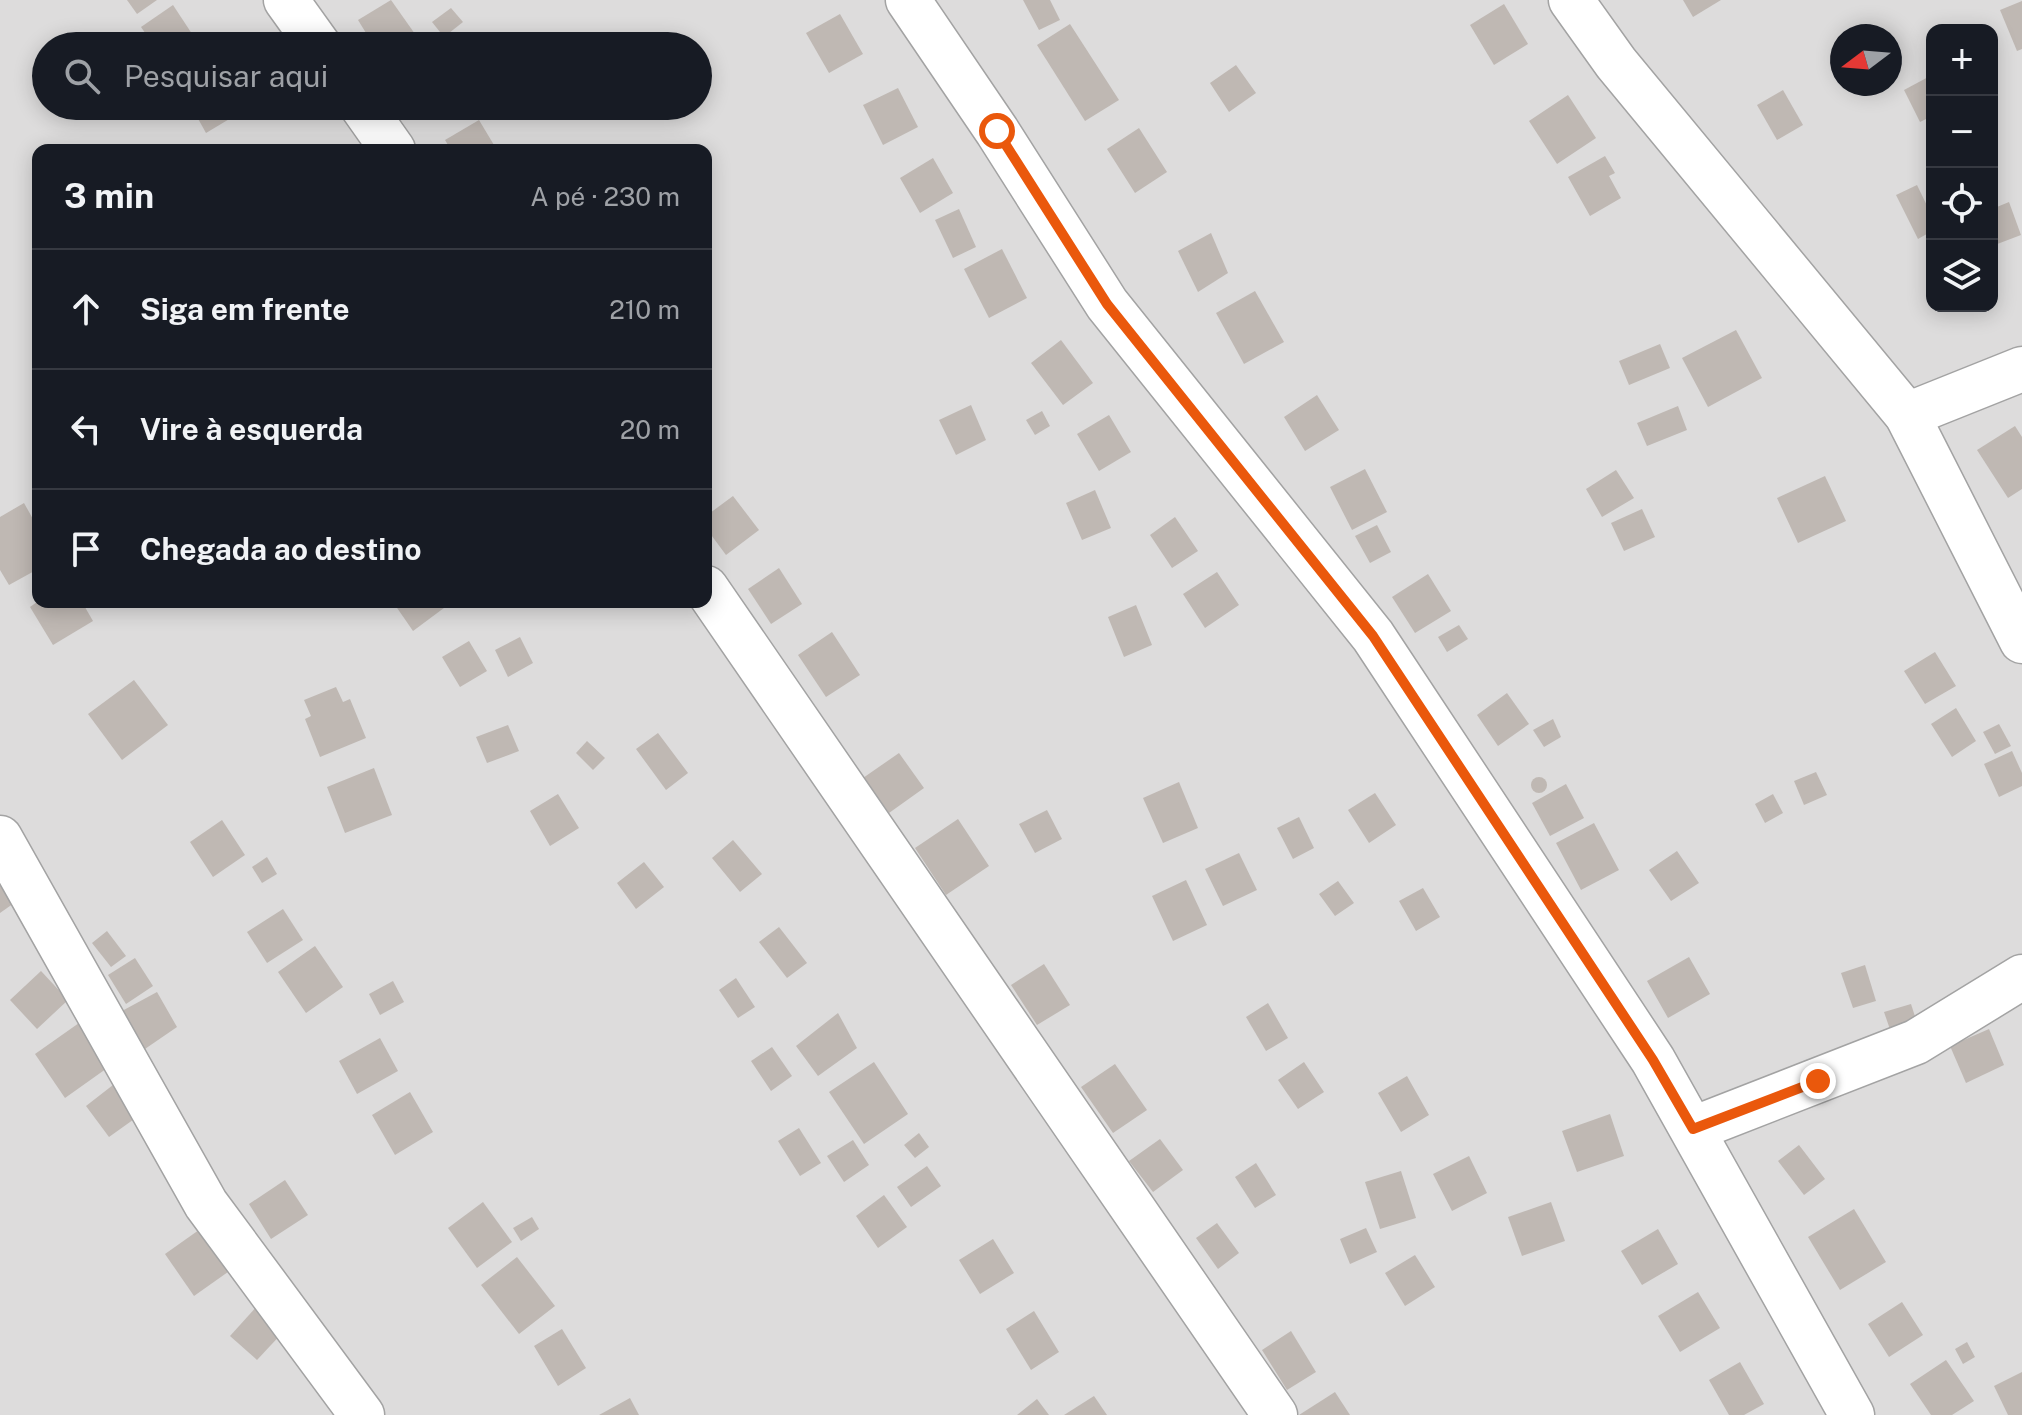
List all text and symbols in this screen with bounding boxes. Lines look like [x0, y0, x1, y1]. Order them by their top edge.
north arrow [1830, 24, 1902, 96]
map controls [1926, 24, 1998, 312]
button: + [1926, 24, 1998, 96]
search box [32, 32, 712, 120]
icon: search [60, 54, 104, 98]
text: Pesquisar aqui [124, 58, 328, 94]
button: − [1926, 96, 1998, 168]
route start [979, 113, 1015, 149]
button: locate [1926, 168, 1998, 240]
text: 3 min [64, 176, 154, 216]
text: A pé · 230 m [530, 181, 680, 212]
button: layers [1926, 240, 1998, 312]
icon: ahead [64, 287, 108, 331]
text: Siga em frente [140, 291, 350, 327]
text: 210 m [609, 294, 680, 325]
icon: left [64, 407, 108, 451]
text: Vire à esquerda [140, 411, 363, 447]
text: 20 m [620, 414, 680, 445]
icon: arrive [64, 527, 108, 571]
text: Chegada ao destino [140, 531, 421, 567]
route end [1800, 1063, 1836, 1099]

